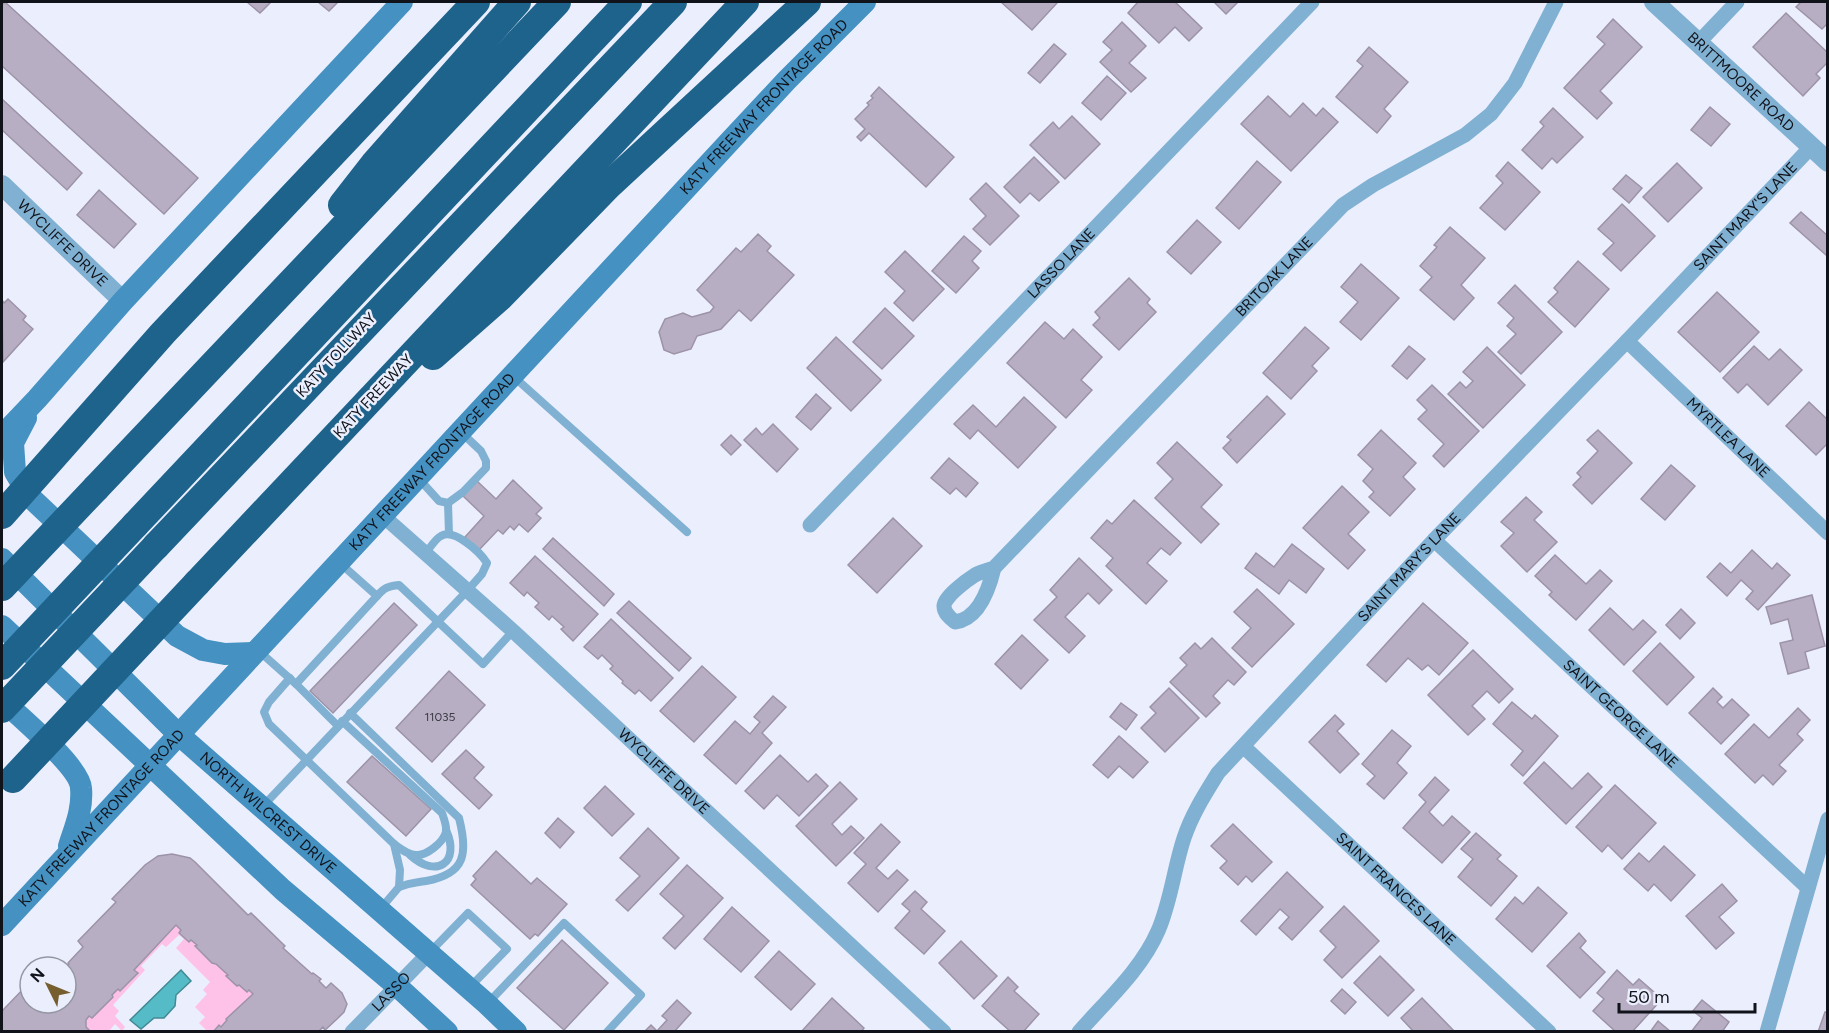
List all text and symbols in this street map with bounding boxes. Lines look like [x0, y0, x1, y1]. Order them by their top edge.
street label: KATY FREEWAY FRONTAGE ROAD [676, 15, 852, 198]
street label: BRITTMOORE ROAD [1684, 28, 1798, 135]
street label: SAINT MARY'S LANE [1690, 158, 1801, 274]
street label: WYCLIFFE DRIVE [14, 196, 112, 291]
street label: LASSO LANE [1024, 224, 1099, 302]
street label: BRITOAK LANE [1232, 233, 1317, 320]
street label: KATY TOLLWAY [292, 309, 380, 401]
street label: KATY FREEWAY [329, 350, 417, 442]
street label: KATY FREEWAY FRONTAGE ROAD [345, 369, 519, 554]
street label: MYRTLEA LANE [1683, 394, 1774, 482]
street label: SAINT MARY'S LANE [1354, 509, 1465, 625]
street label: SAINT GEORGE LANE [1559, 656, 1682, 772]
house number: 11035 [424, 710, 456, 724]
street label: WYCLIFFE DRIVE [614, 724, 713, 818]
street label: KATY FREEWAY FRONTAGE ROAD [15, 726, 188, 910]
street label: NORTH WILCREST DRIVE [196, 748, 340, 877]
street label: SAINT FRANCES LANE [1332, 829, 1460, 949]
north arrow [18, 955, 78, 1015]
text: N [26, 964, 49, 986]
street label: LASSO [368, 968, 414, 1015]
scale bar [1619, 976, 1756, 1014]
text: 50 m [1628, 986, 1670, 1008]

